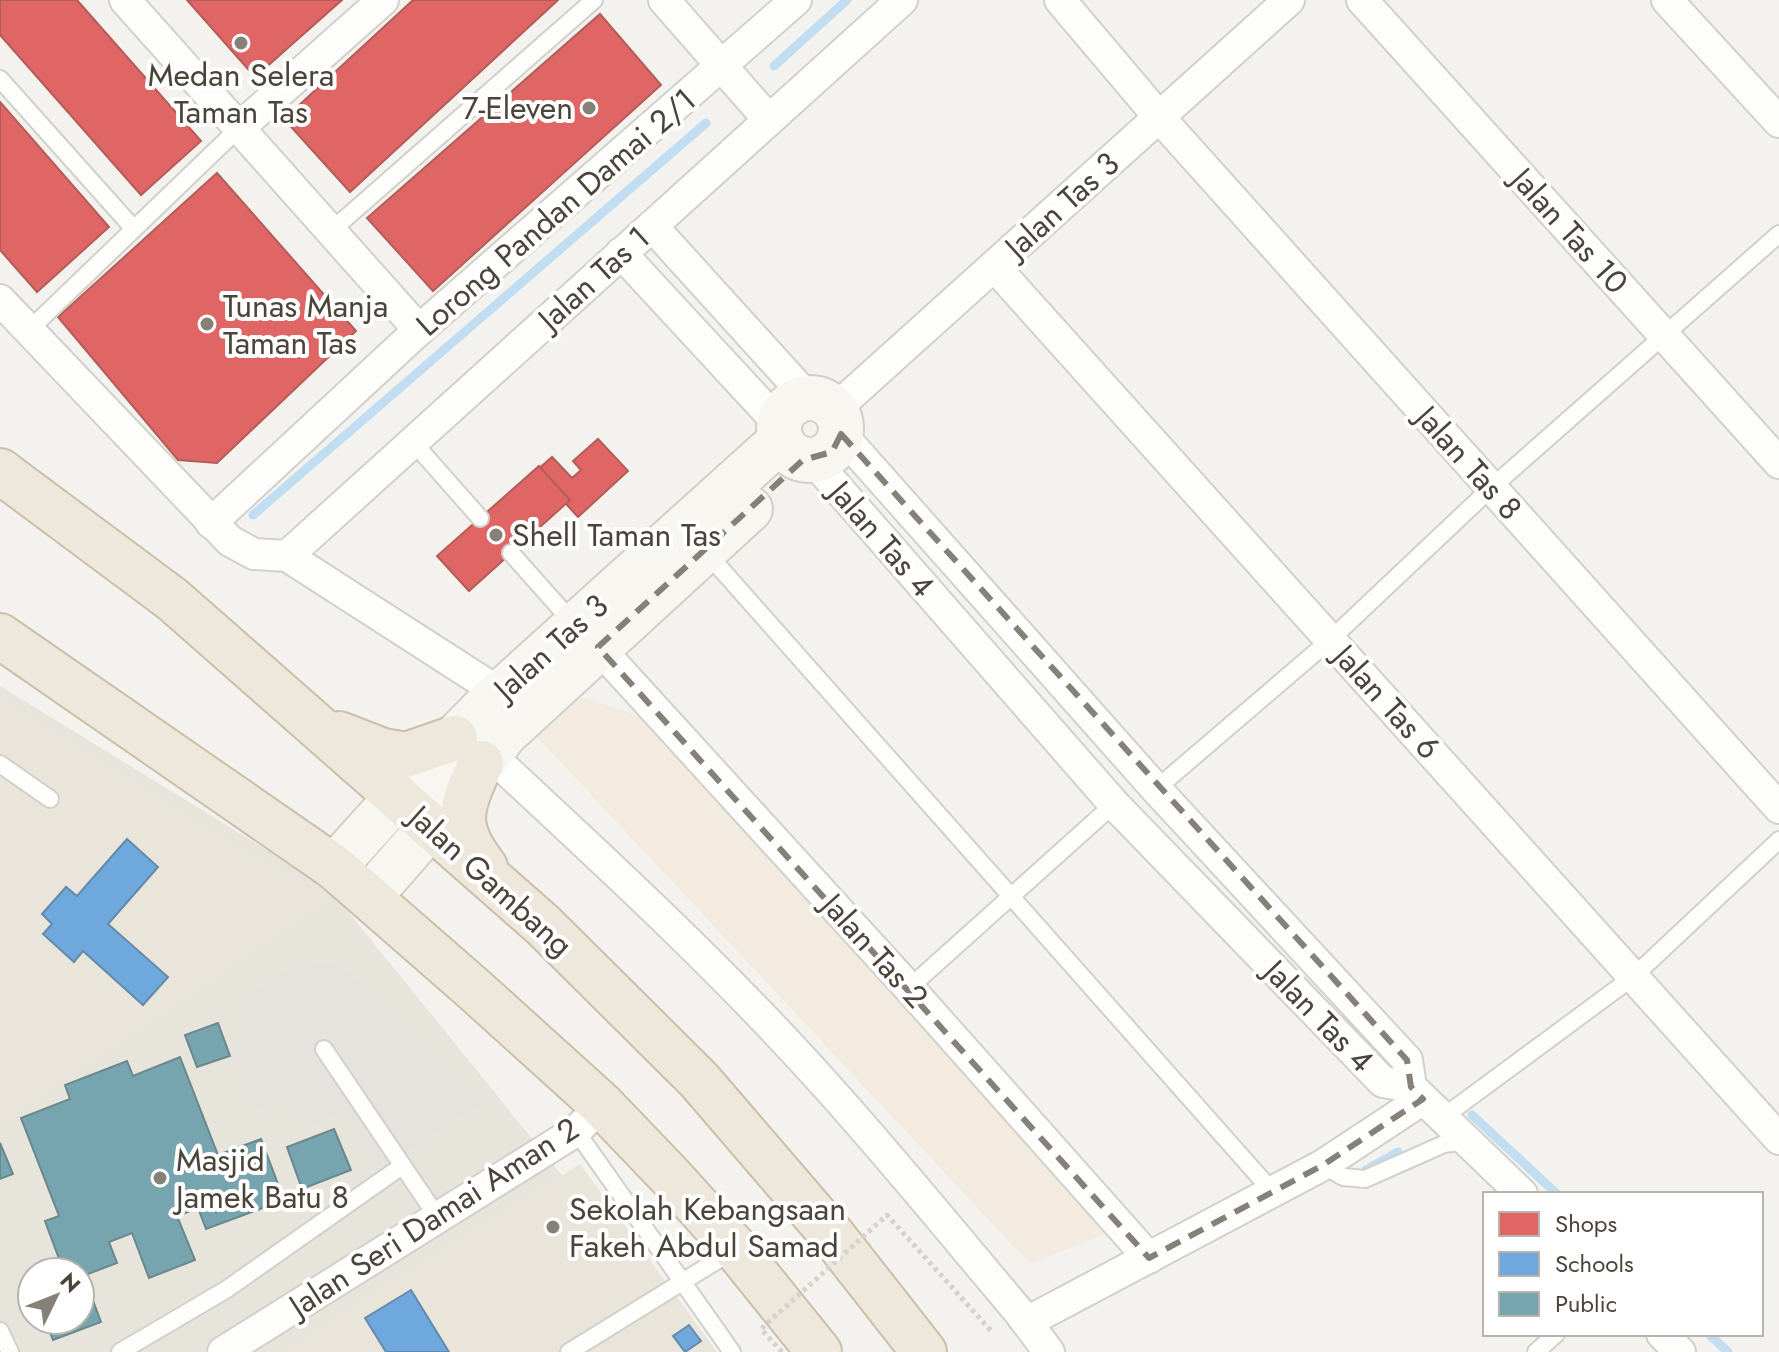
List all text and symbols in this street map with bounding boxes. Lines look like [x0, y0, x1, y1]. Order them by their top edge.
marker: Medan Selera Taman Tas [232, 34, 250, 52]
place label: Medan Selera Taman Tas [148, 52, 334, 135]
street label: Lorong Pandan Damai 2/1 [406, 77, 706, 347]
place label: 7-Eleven [462, 85, 573, 131]
marker: 7-Eleven [580, 99, 598, 117]
street label: Jalan Tas 3 [992, 141, 1129, 271]
street label: Jalan Tas 10 [1498, 155, 1639, 304]
street label: Jalan Tas 1 [525, 215, 660, 343]
place label: Tunas Manja Taman Tas [223, 283, 388, 366]
marker: Tunas Manja Taman Tas [198, 315, 216, 333]
street label: Jalan Tas 8 [1403, 393, 1533, 530]
street label: Jalan Tas 4 [816, 468, 945, 607]
place label: Shell Taman Tas [512, 512, 721, 558]
marker: Shell Taman Tas [487, 526, 505, 544]
street label: Jalan Tas 3 [481, 583, 618, 713]
street label: Jalan Tas 6 [1320, 632, 1451, 769]
street label: Jalan Gambang [396, 792, 583, 967]
street label: Jalan Tas 2 [808, 881, 939, 1018]
street label: Jalan Tas 4 [1251, 947, 1384, 1082]
street label: Jalan Seri Damai Aman 2 [277, 1106, 588, 1330]
place label: Masjid Jamek Batu 8 [172, 1137, 349, 1220]
marker: Masjid Jamek Batu 8 [151, 1169, 169, 1187]
place label: Sekolah Kebangsaan Fakeh Abdul Samad [569, 1186, 846, 1269]
legend [1483, 1192, 1763, 1336]
text: Shops [1555, 1206, 1617, 1241]
marker: Sekolah Kebangsaan Fakeh Abdul Samad [544, 1218, 562, 1236]
text: Schools [1555, 1246, 1634, 1281]
north arrow [16, 1256, 96, 1336]
text: N [53, 1265, 88, 1300]
text: Public [1555, 1286, 1617, 1321]

